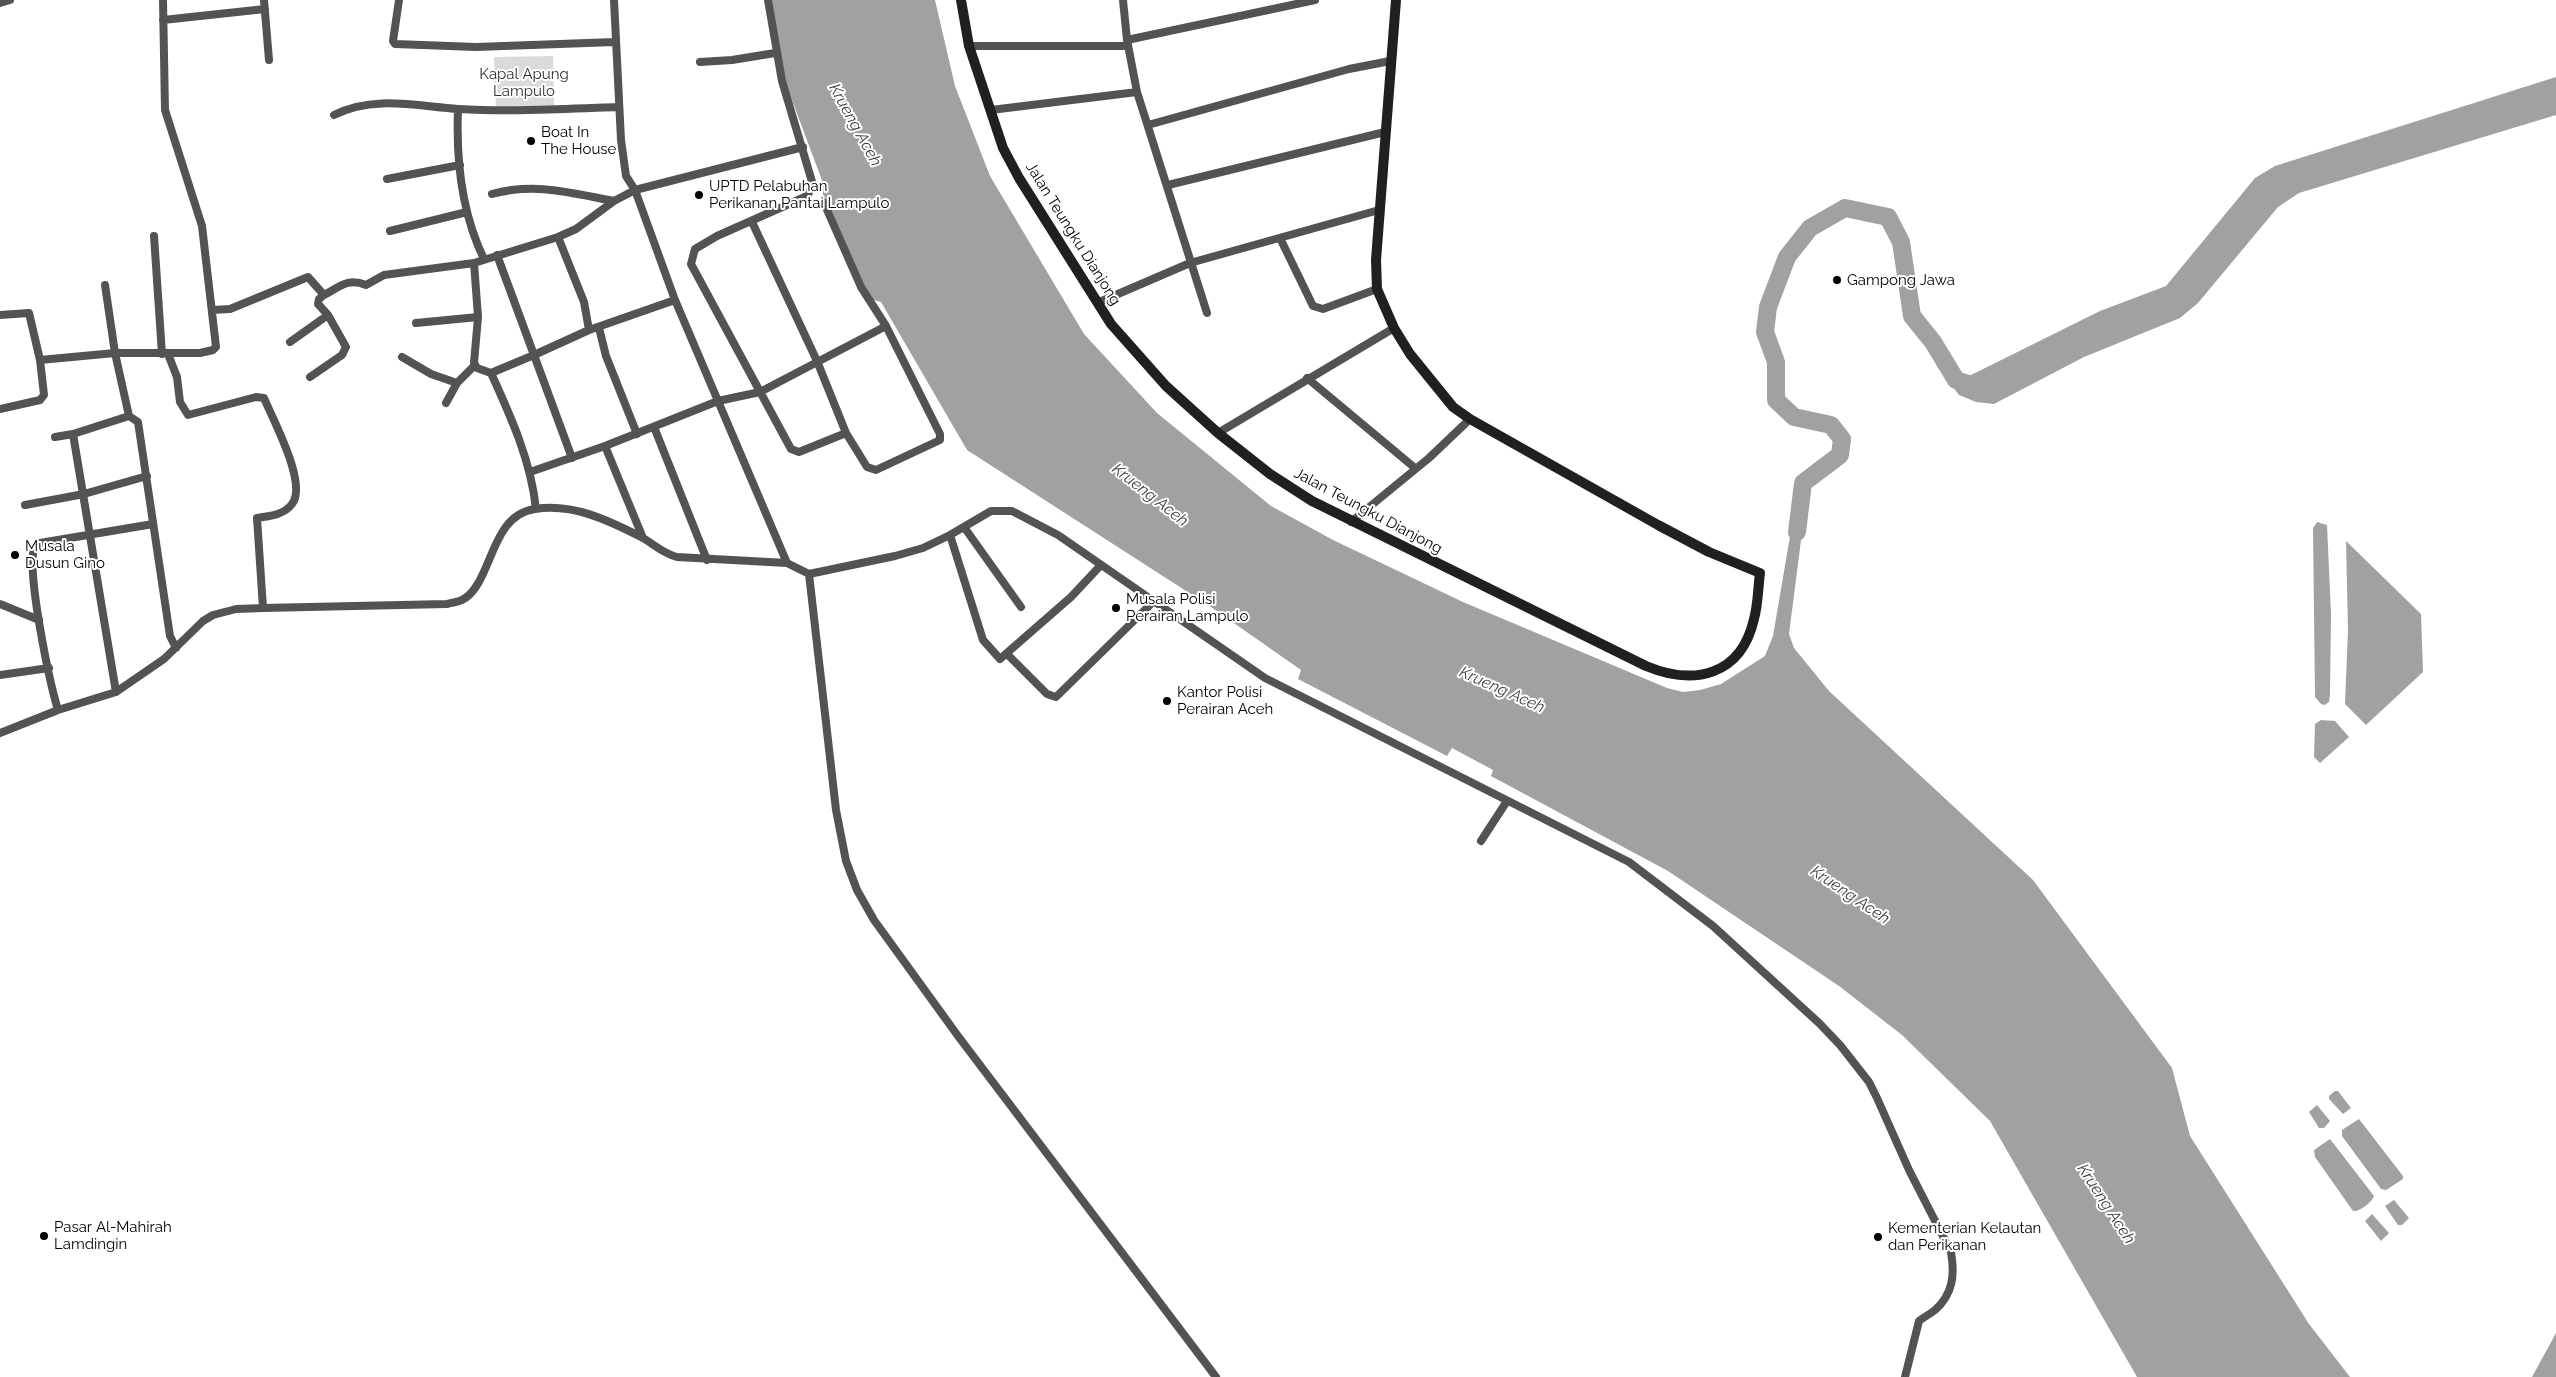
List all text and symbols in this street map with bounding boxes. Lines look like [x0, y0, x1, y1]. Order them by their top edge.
park label: Kapal Apung Lampulo [479, 65, 569, 100]
water label: Krueng Aceh [824, 80, 886, 170]
place label: Boat In The House [541, 123, 616, 158]
marker: Boat In The House [525, 135, 537, 147]
street label: Jalan Teungku Dianjong [1022, 159, 1124, 309]
place label: UPTD Pelabuhan Perikanan Pantai Lampulo [709, 177, 889, 212]
marker: UPTD Pelabuhan Perikanan Pantai Lampulo [693, 189, 705, 201]
place label: Gampong Jawa [1847, 271, 1955, 289]
marker: Gampong Jawa [1831, 274, 1843, 286]
water label: Krueng Aceh [1108, 459, 1192, 531]
street label: Jalan Teungku Dianjong [1291, 464, 1445, 558]
place label: Musala Dusun Gino [25, 537, 105, 572]
marker: Musala Dusun Gino [9, 549, 21, 561]
place label: Musala Polisi Perairan Lampulo [1126, 590, 1249, 625]
marker: Musala Polisi Perairan Lampulo [1110, 602, 1122, 614]
water label: Krueng Aceh [1456, 663, 1548, 717]
place label: Kantor Polisi Perairan Aceh [1177, 683, 1273, 718]
marker: Kantor Polisi Perairan Aceh [1161, 695, 1173, 707]
water label: Krueng Aceh [1807, 861, 1893, 929]
water label: Krueng Aceh [2073, 1160, 2139, 1248]
place label: Pasar Al-Mahirah Lamdingin [54, 1218, 172, 1253]
place label: Kementerian Kelautan dan Perikanan [1888, 1219, 2041, 1254]
marker: Pasar Al-Mahirah Lamdingin [38, 1230, 50, 1242]
marker: Kementerian Kelautan dan Perikanan [1872, 1231, 1884, 1243]

